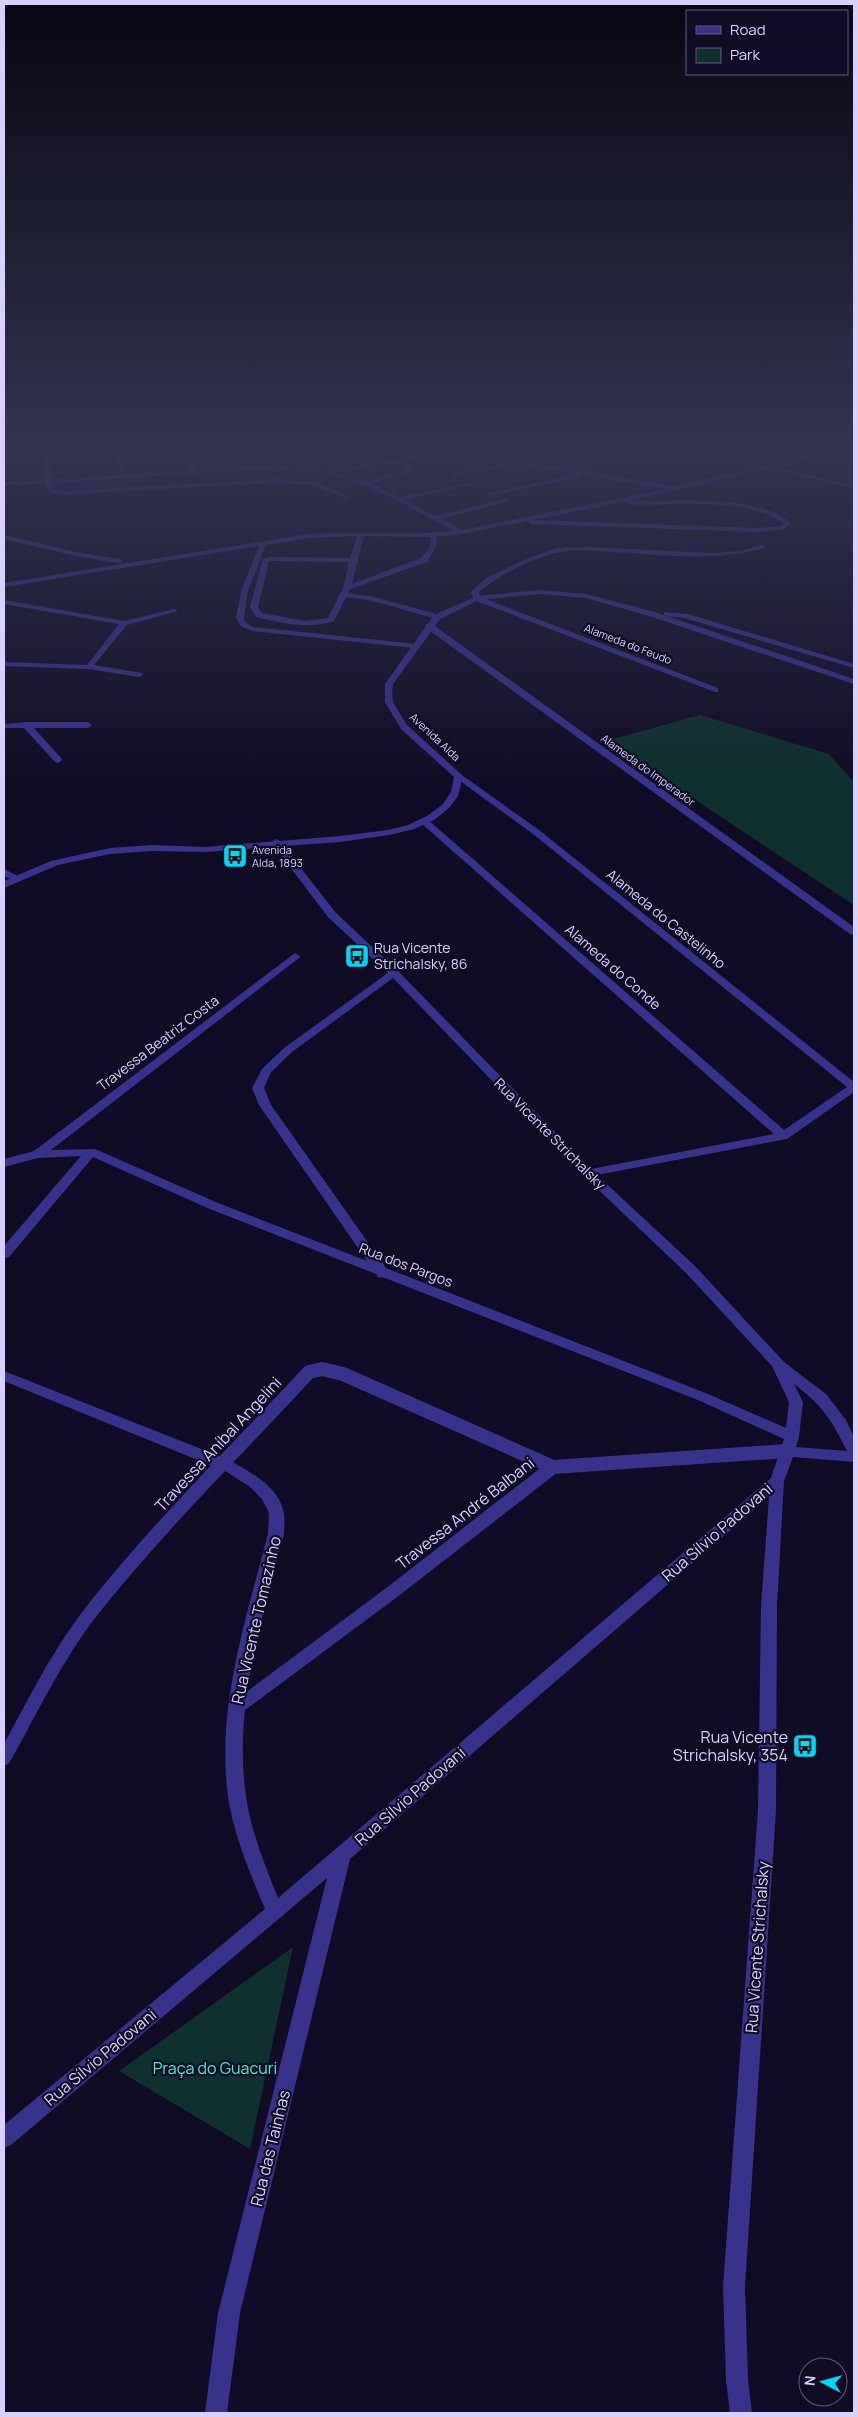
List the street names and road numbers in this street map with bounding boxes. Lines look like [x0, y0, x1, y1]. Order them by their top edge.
street label: Alameda do Feudo [582, 620, 675, 667]
street label: Avenida Alda [407, 709, 464, 764]
street label: Alameda do Imperador [598, 730, 698, 809]
street label: Alameda do Castelinho [603, 865, 730, 973]
street label: Alameda do Conde [561, 920, 665, 1014]
street label: Travessa Beatriz Costa [93, 991, 222, 1095]
street label: Rua Vicente Strichalsky [490, 1074, 611, 1194]
street label: Rua dos Pargos [357, 1238, 456, 1291]
street label: Travessa Aníbal Angelini [150, 1372, 286, 1516]
street label: Travessa André Balbani [391, 1452, 539, 1574]
street label: Rua Sílvio Padovani [657, 1478, 777, 1586]
street label: Rua Vicente Tomazinho [226, 1534, 286, 1706]
street label: Rua Sílvio Padovani [350, 1742, 470, 1850]
street label: Rua Vicente Strichalsky [740, 1860, 774, 2034]
street label: Rua Sílvio Padovani [39, 2004, 161, 2110]
street label: Rua das Tainhas [245, 2088, 295, 2208]

